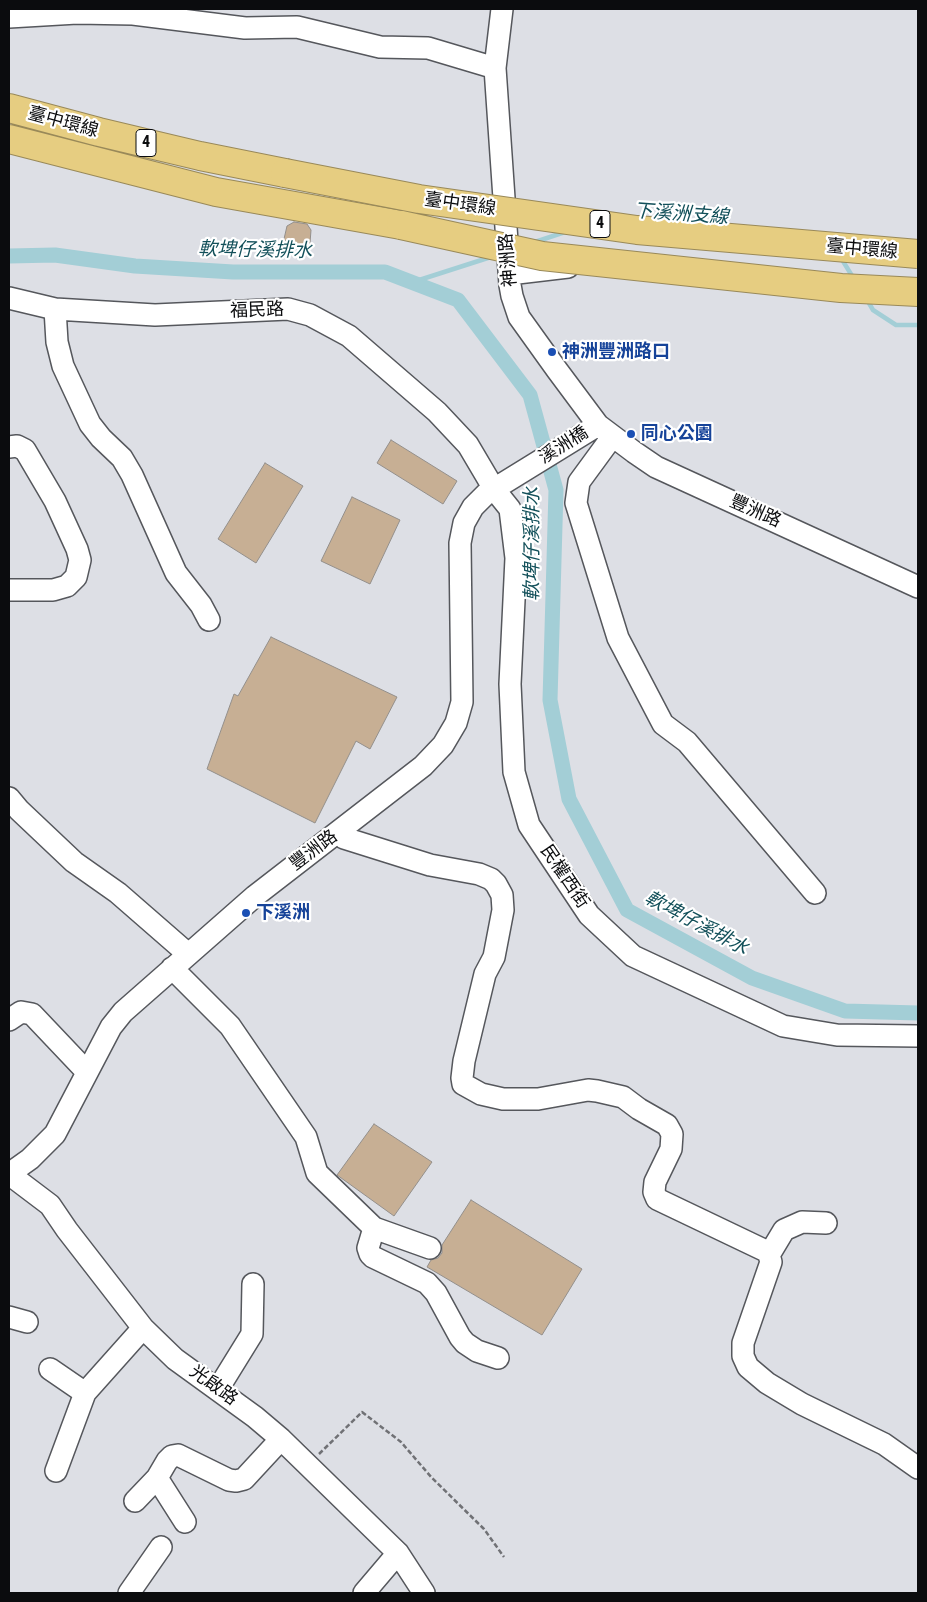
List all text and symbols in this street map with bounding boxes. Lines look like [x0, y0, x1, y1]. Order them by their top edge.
street label: 臺中環線 [25, 103, 101, 143]
road number: 4 [136, 130, 156, 156]
street label: 臺中環線 [423, 189, 497, 221]
water label: 下溪洲支線 [633, 200, 729, 230]
road number: 4 [590, 210, 610, 238]
street label: 神洲路 [496, 232, 522, 288]
street label: 臺中環線 [825, 236, 899, 264]
water label: 軟埤仔溪排水 [198, 239, 312, 263]
street label: 福民路 [230, 299, 284, 323]
place label: 神洲豐洲路口 [562, 341, 670, 363]
marker: 神洲豐洲路口 [546, 346, 558, 358]
street label: 溪洲橋 [535, 423, 593, 469]
place label: 同心公園 [641, 423, 713, 445]
marker: 同心公園 [625, 428, 637, 440]
water label: 軟埤仔溪排水 [522, 487, 544, 601]
street label: 豐洲路 [726, 491, 784, 533]
street label: 豐洲路 [286, 826, 342, 876]
street label: 民權西街 [535, 841, 593, 913]
water label: 軟埤仔溪排水 [640, 887, 752, 961]
place label: 下溪洲 [256, 902, 310, 924]
marker: 下溪洲 [240, 907, 252, 919]
street label: 光啟路 [185, 1361, 241, 1411]

